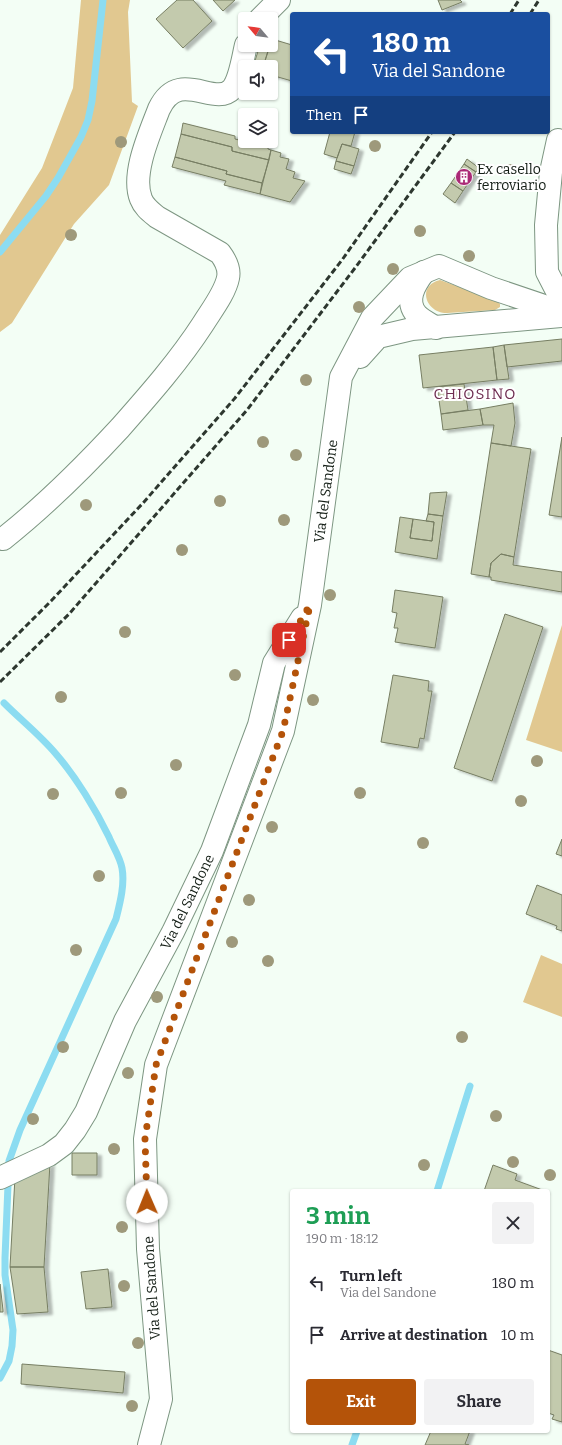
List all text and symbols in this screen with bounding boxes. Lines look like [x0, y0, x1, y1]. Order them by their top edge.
north arrow [238, 12, 278, 52]
map controls [238, 12, 278, 148]
text: 180 m [372, 26, 450, 59]
icon: left [306, 28, 358, 80]
button: sound [238, 60, 278, 100]
text: Via del Sandone [372, 60, 505, 82]
icon: arrive [350, 104, 372, 126]
text: Then [306, 106, 342, 124]
button: layers [238, 108, 278, 148]
place label: Ex casello ferroviario [477, 161, 546, 194]
building icon: Ex casello ferroviario [454, 167, 474, 187]
district label: CHIOSINO [433, 385, 517, 403]
street label: Via del Sandone [310, 439, 341, 544]
pin [272, 623, 306, 657]
icon: arrive [278, 629, 300, 651]
street label: Via del Sandone [157, 852, 218, 953]
position arrow [126, 1181, 168, 1223]
text: 3 min [306, 1202, 370, 1230]
button: close [492, 1202, 534, 1244]
text: 190 m · 18:12 [306, 1231, 378, 1246]
street label: Via del Sandone [140, 1236, 164, 1340]
text: Turn left [340, 1267, 402, 1285]
icon: left [306, 1272, 328, 1294]
text: 180 m [492, 1274, 534, 1292]
text: Via del Sandone [340, 1285, 436, 1300]
icon: arrive [306, 1324, 328, 1346]
text: Arrive at destination [340, 1326, 487, 1344]
text: 10 m [501, 1326, 534, 1344]
button: Exit [306, 1379, 416, 1425]
button: Share [424, 1379, 534, 1425]

